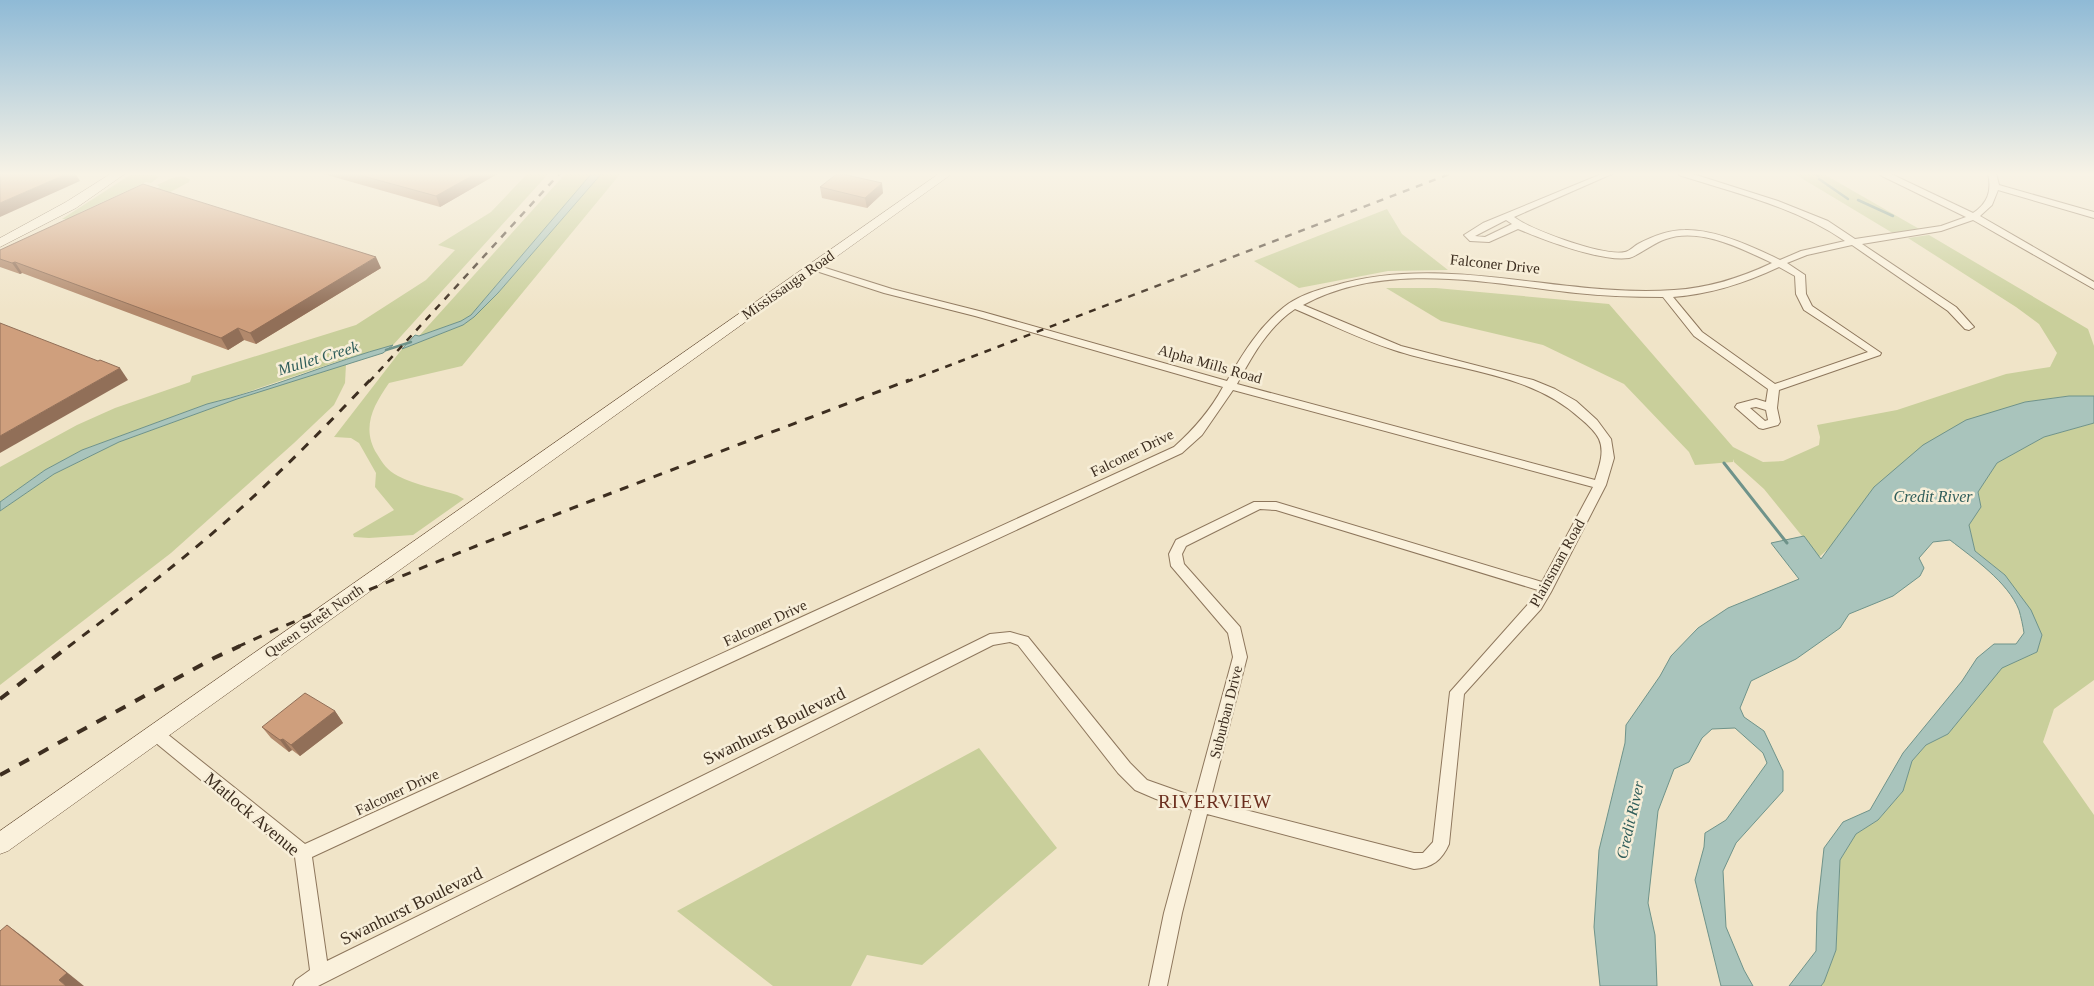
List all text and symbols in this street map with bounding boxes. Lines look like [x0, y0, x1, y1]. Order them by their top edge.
street label: Mississauga Road [739, 247, 838, 323]
street label: Falconer Drive [1449, 251, 1541, 277]
water label: Mullet Creek [275, 337, 361, 379]
street label: Alpha Mills Road [1156, 341, 1264, 387]
street label: Falconer Drive [1088, 426, 1176, 480]
water label: Credit River [1894, 488, 1973, 505]
street label: Plainsman Road [1526, 516, 1588, 610]
street label: Queen Street North [262, 581, 367, 661]
street label: Falconer Drive [721, 597, 810, 649]
street label: Suburban Drive [1207, 663, 1245, 760]
street label: Swanhurst Boulevard [700, 683, 848, 769]
street label: Falconer Drive [353, 766, 442, 818]
street label: Matlock Avenue [200, 768, 304, 860]
water label: Credit River [1613, 779, 1647, 860]
district label: RIVERVIEW [1158, 791, 1272, 812]
street label: Swanhurst Boulevard [337, 863, 485, 949]

